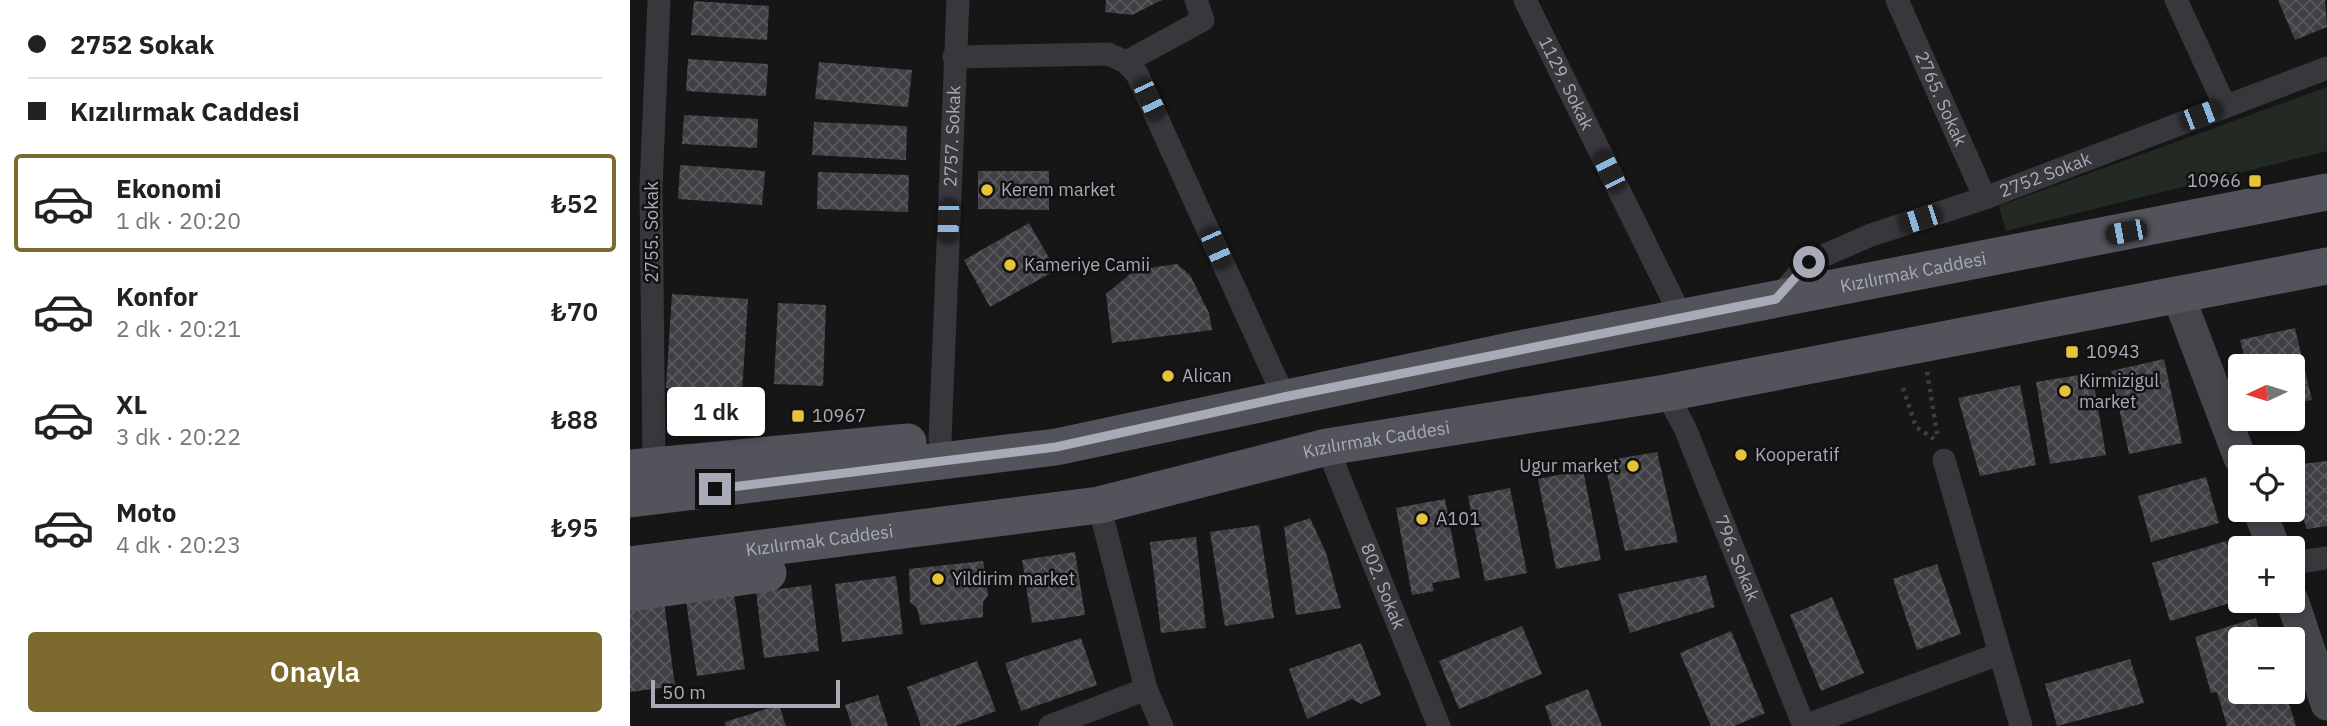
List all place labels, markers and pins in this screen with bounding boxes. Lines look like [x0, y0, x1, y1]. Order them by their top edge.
place label: 10966 [2187, 169, 2241, 192]
marker: 10966 [2247, 173, 2263, 189]
place label: Kerem market [1001, 178, 1116, 201]
marker: Kerem market [979, 182, 995, 198]
place label: Kameriye Camii [1024, 253, 1150, 276]
marker: Kameriye Camii [1002, 257, 1018, 273]
place label: 10943 [2086, 340, 2140, 363]
marker: 10943 [2064, 344, 2080, 360]
place label: Alican [1182, 364, 1232, 387]
marker: Alican [1160, 368, 1176, 384]
place label: Kirmizigul market [2079, 369, 2159, 413]
marker: Kirmizigul market [2057, 383, 2073, 399]
place label: 10967 [812, 404, 866, 427]
marker: 10967 [790, 408, 806, 424]
place label: Kooperatif [1755, 443, 1839, 466]
marker: Kooperatif [1733, 447, 1749, 463]
place label: Ugur market [1519, 454, 1619, 477]
marker: Ugur market [1625, 458, 1641, 474]
place label: A101 [1436, 507, 1480, 530]
marker: A101 [1414, 511, 1430, 527]
place label: Yildirim market [952, 567, 1075, 590]
marker: Yildirim market [930, 571, 946, 587]

